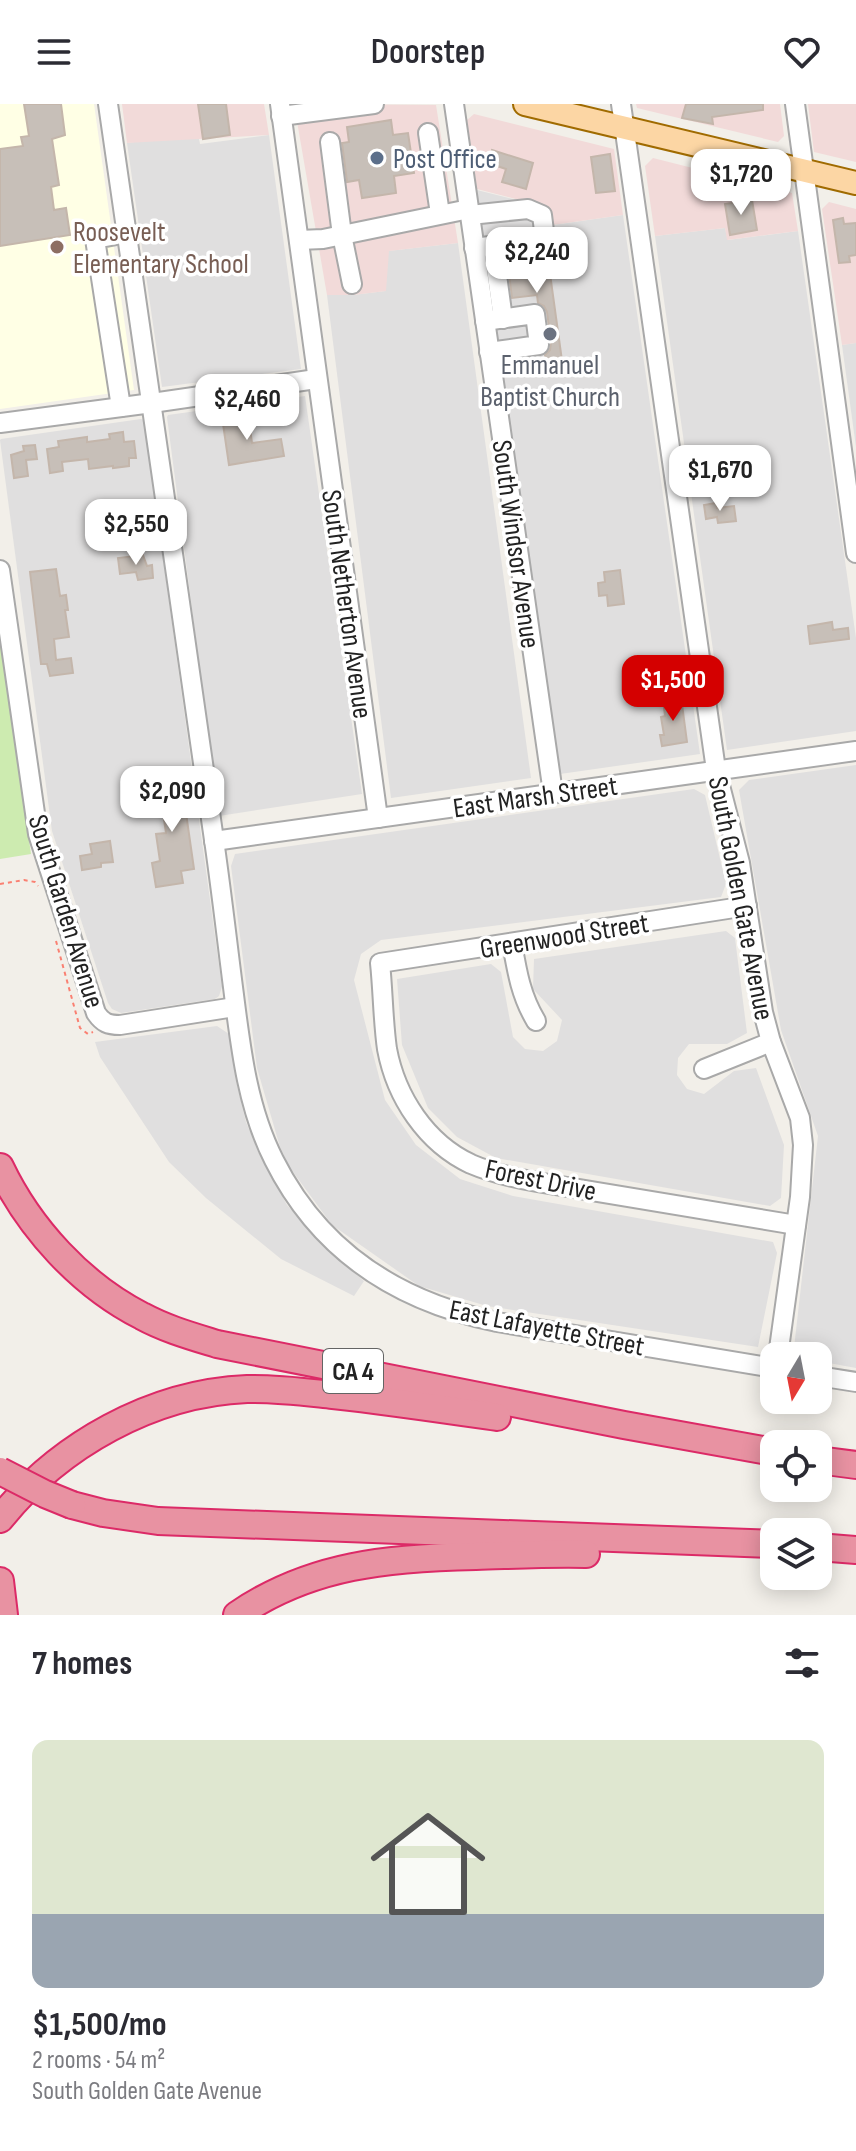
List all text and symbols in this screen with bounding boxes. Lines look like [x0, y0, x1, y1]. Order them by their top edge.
icon: menu [32, 30, 76, 74]
icon: heart [780, 30, 824, 74]
text: Doorstep [371, 31, 485, 74]
place label: Post Office [393, 143, 497, 176]
marker: Post Office [368, 149, 386, 167]
pin: $1,720 [676, 149, 806, 217]
text: $1,720 [709, 159, 773, 190]
place label: Roosevelt Elementary School [73, 216, 249, 281]
pin: $2,240 [472, 227, 602, 295]
text: $2,240 [504, 237, 570, 268]
marker: Roosevelt Elementary School [48, 238, 66, 256]
marker: Emmanuel Baptist Church [541, 325, 559, 343]
place label: Emmanuel Baptist Church [480, 349, 620, 414]
pin: $2,460 [182, 374, 312, 442]
text: $2,460 [213, 384, 281, 415]
street label: South Windsor Avenue [485, 438, 546, 650]
pin: $1,670 [655, 445, 785, 513]
text: $1,670 [687, 455, 753, 486]
street label: South Netherton Avenue [314, 488, 379, 721]
pin: $2,550 [71, 499, 201, 567]
text: $2,550 [103, 509, 169, 540]
pin: $1,500 [608, 655, 738, 723]
text: $1,500 [640, 665, 706, 696]
pin: $2,090 [107, 766, 237, 834]
street label: East Marsh Street [451, 770, 619, 825]
street label: South Golden Gate Avenue [701, 774, 780, 1023]
text: $2,090 [138, 776, 206, 807]
street label: South Garden Avenue [21, 811, 111, 1012]
street label: Greenwood Street [478, 907, 651, 966]
street label: Forest Drive [482, 1153, 599, 1208]
street label: East Lafayette Street [446, 1293, 647, 1364]
north arrow [760, 1342, 832, 1414]
map controls [760, 1342, 832, 1590]
road number: CA 4 [323, 1349, 383, 1393]
button: locate [760, 1430, 832, 1502]
button: layers [760, 1518, 832, 1590]
icon: filters [780, 1641, 824, 1685]
text: 7 homes [32, 1643, 132, 1684]
icon: home [356, 1792, 500, 1936]
text: $1,500/mo [32, 2004, 166, 2045]
text: 2 rooms · 54 m² [32, 2045, 165, 2076]
text: South Golden Gate Avenue [32, 2076, 262, 2107]

